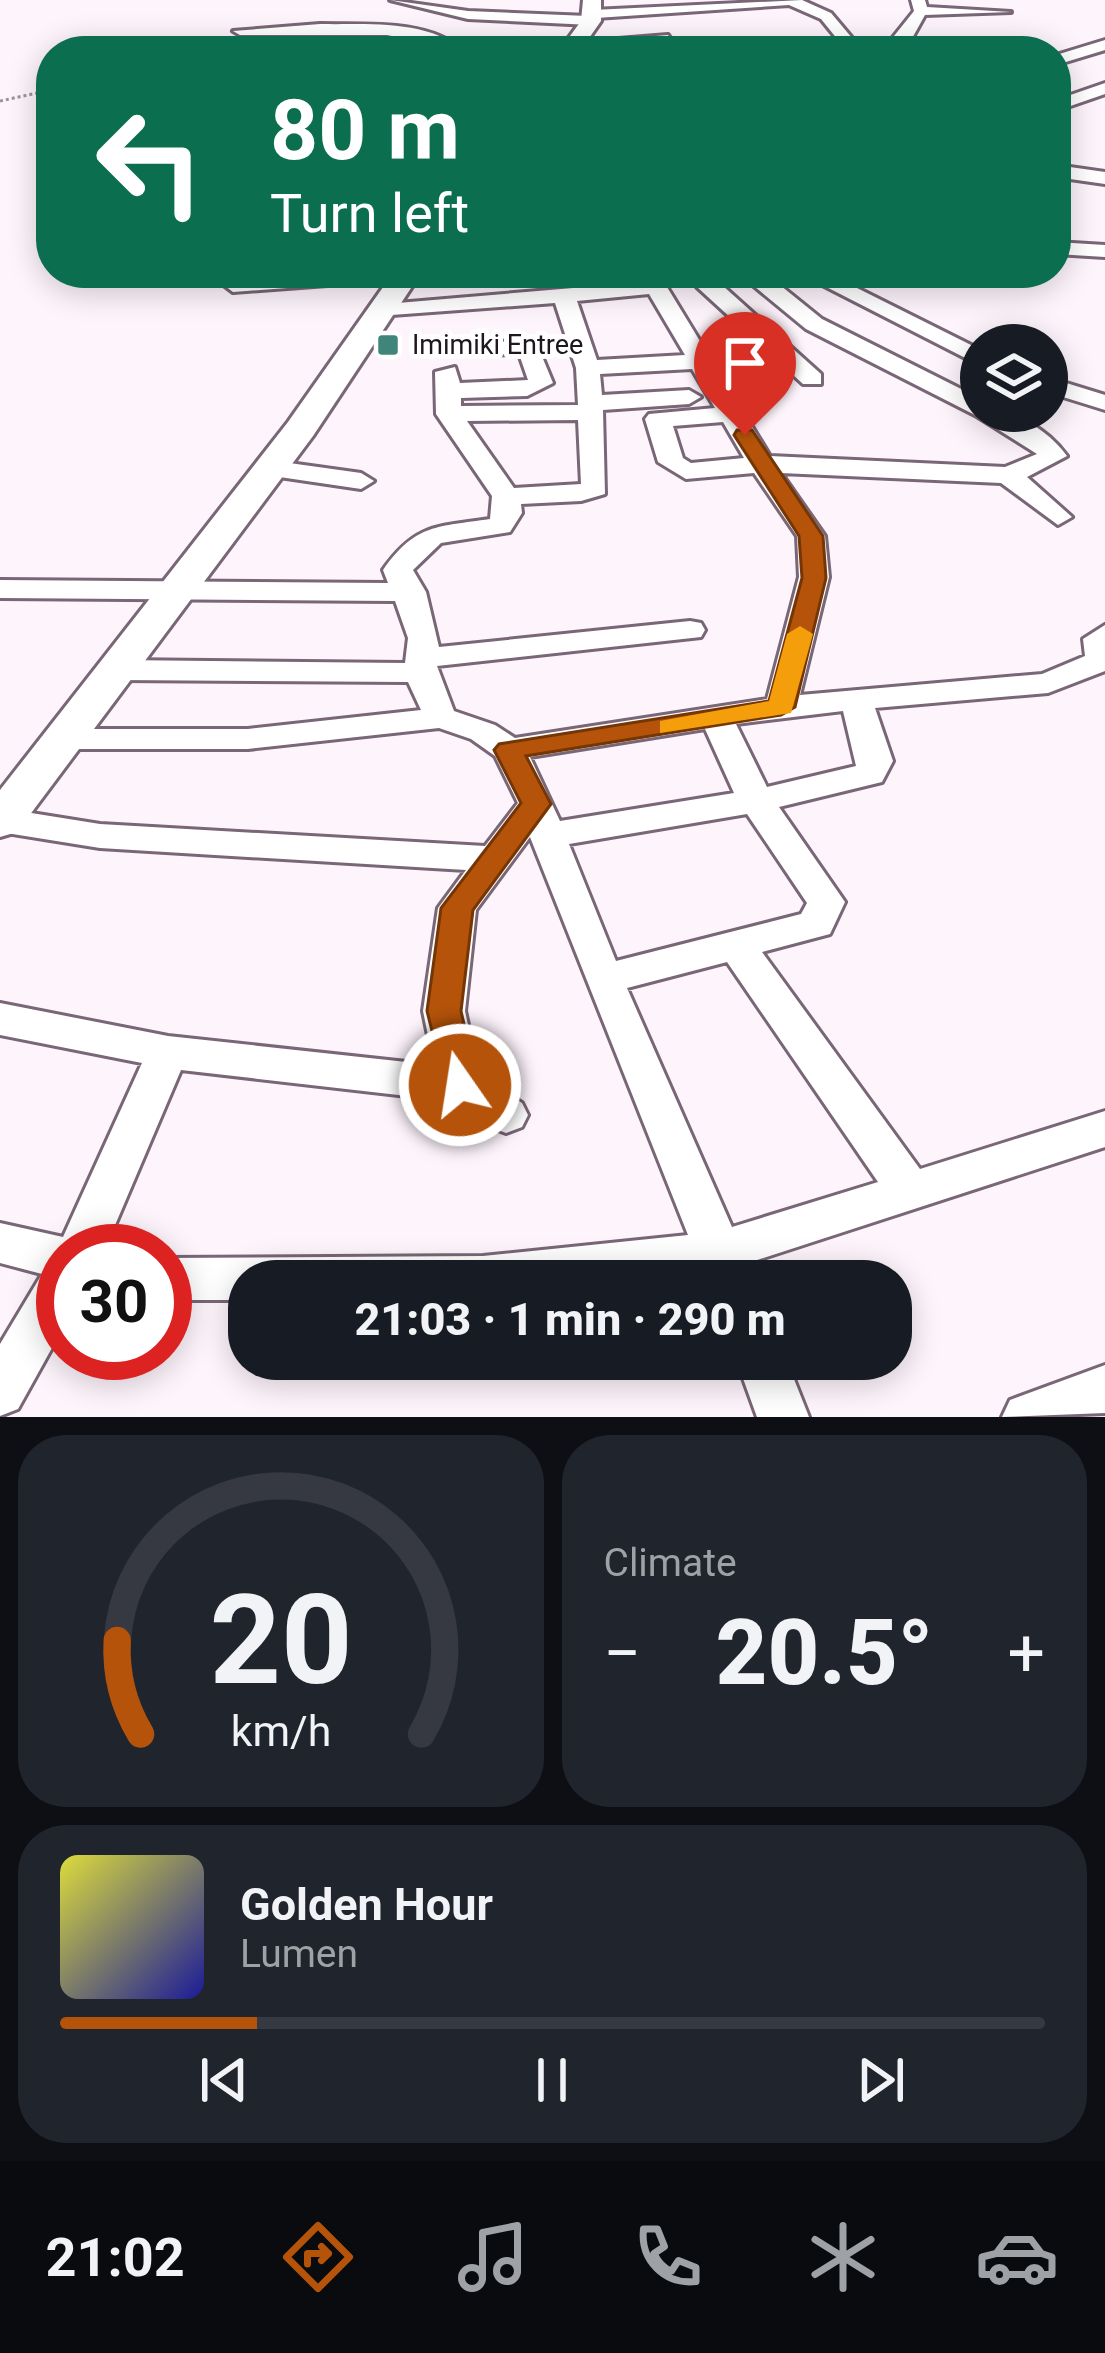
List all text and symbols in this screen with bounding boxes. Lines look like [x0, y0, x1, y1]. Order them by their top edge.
text: 80 m [270, 81, 460, 180]
icon: left [72, 84, 228, 240]
text: Turn left [270, 182, 469, 245]
pin [694, 312, 796, 435]
map controls [960, 324, 1068, 432]
button: layers [960, 324, 1068, 432]
place label: Imimiki Entree [412, 329, 583, 361]
icon: arrive [712, 330, 778, 396]
marker: Imimiki Entree [375, 332, 401, 358]
position arrow [397, 1022, 523, 1148]
speed limit sign: 30 [36, 1224, 192, 1380]
text: 21:03 · 1 min · 290 m [354, 1293, 786, 1346]
text: Climate [604, 1540, 737, 1586]
text: 20 [209, 1567, 352, 1713]
text: 20.5° [716, 1601, 933, 1706]
text: − [604, 1615, 641, 1692]
text: + [1008, 1615, 1045, 1692]
text: km/h [230, 1706, 331, 1756]
text: Golden Hour [240, 1878, 493, 1931]
text: Lumen [240, 1931, 358, 1977]
icon: previous [191, 2047, 257, 2113]
icon: pause [519, 2047, 585, 2113]
icon: next [848, 2047, 914, 2113]
icon: directions [276, 2215, 360, 2299]
icon: music [451, 2215, 535, 2299]
icon: phone [626, 2215, 710, 2299]
icon: climate [801, 2215, 885, 2299]
icon: car [975, 2215, 1059, 2299]
text: 21:02 [45, 2226, 185, 2289]

